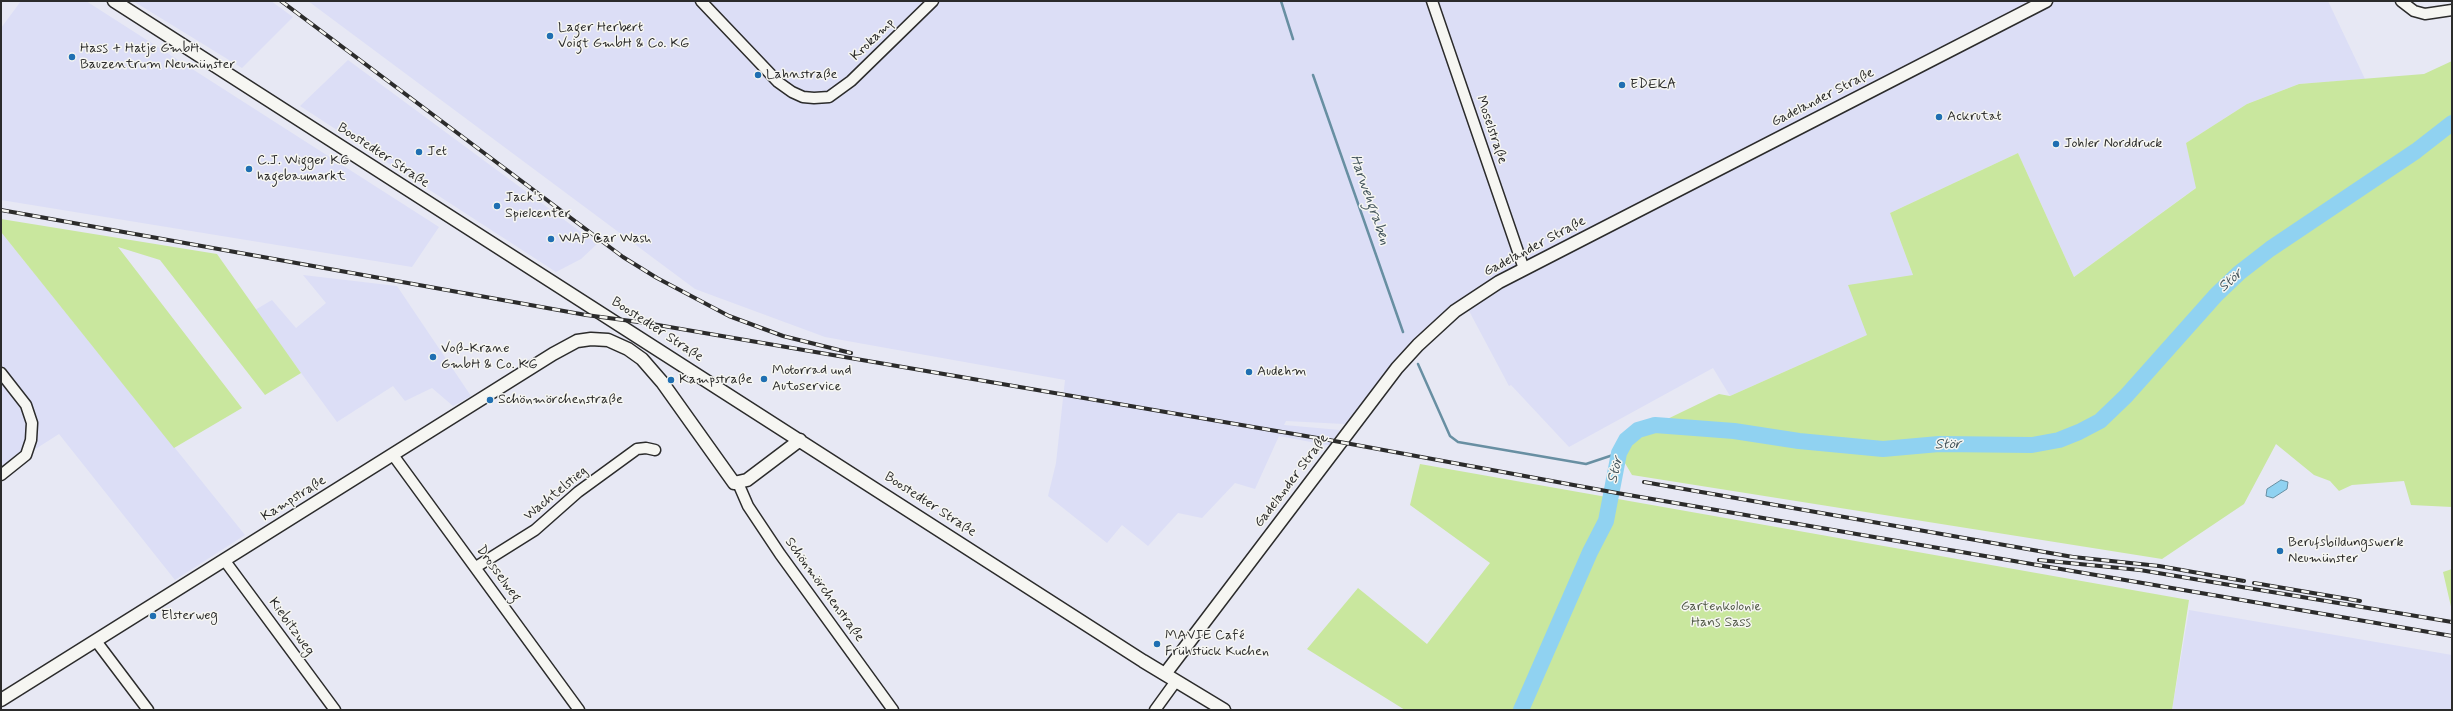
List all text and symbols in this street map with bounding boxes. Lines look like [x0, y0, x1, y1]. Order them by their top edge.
street label: Krokamp [848, 15, 898, 65]
place label: Lager Herbert Voigt GmbH & Co. KG [558, 20, 689, 52]
marker: Lager Herbert Voigt GmbH & Co. KG [545, 31, 555, 41]
place label: Hass + Hatje GmbH Bauzentrum Neumünster [80, 41, 235, 74]
marker: Hass + Hatje GmbH Bauzentrum Neumünster [67, 52, 77, 62]
street label: Gadelander Straße [1769, 65, 1877, 131]
place label: Lahnstraße [766, 67, 837, 83]
marker: Lahnstraße [753, 70, 763, 80]
place label: EDEKA [1630, 77, 1676, 93]
marker: EDEKA [1617, 80, 1627, 90]
street label: Moselstraße [1472, 94, 1510, 166]
place label: Ackrutat [1947, 109, 2002, 125]
marker: Ackrutat [1934, 112, 1944, 122]
street label: Boostedter Straße [334, 120, 432, 192]
place label: Johler Norddruck [2064, 136, 2162, 152]
marker: Johler Norddruck [2051, 139, 2061, 149]
place label: Jet [427, 144, 447, 160]
marker: Jet [414, 147, 424, 157]
water label: Harwehgraben [1345, 152, 1393, 248]
place label: C.J. Wigger KG hagebaumarkt [257, 153, 349, 186]
marker: C.J. Wigger KG hagebaumarkt [244, 164, 254, 174]
place label: Jack's Spielcenter [505, 190, 571, 222]
marker: Jack's Spielcenter [492, 201, 502, 211]
street label: Gadelander Straße [1481, 213, 1589, 281]
place label: WAP Car Wash [559, 231, 651, 247]
marker: WAP Car Wash [546, 234, 556, 244]
water label: Stör [2215, 265, 2247, 297]
street label: Boostedter Straße [608, 294, 706, 366]
place label: Voß-Krane GmbH & Co. KG [441, 341, 538, 374]
marker: Voß-Krane GmbH & Co. KG [428, 352, 438, 362]
place label: Motorrad und Autoservice [772, 363, 851, 396]
place label: Audehm [1257, 364, 1307, 380]
marker: Audehm [1244, 367, 1254, 377]
place label: Kampstraße [679, 372, 752, 388]
marker: Motorrad und Autoservice [759, 374, 769, 384]
marker: Kampstraße [666, 375, 676, 385]
place label: Schönmörchenstraße [498, 392, 623, 408]
marker: Schönmörchenstraße [485, 395, 495, 405]
street label: Gadelander Straße [1251, 431, 1333, 531]
water label: Stör [1935, 436, 1961, 454]
water label: Stör [1604, 455, 1628, 485]
street label: Wachtelstieg [521, 463, 591, 525]
street label: Boostedter Straße [881, 469, 979, 541]
street label: Kampstraße [258, 472, 330, 526]
street label: Schönmörchenstraße [781, 535, 867, 645]
place label: Berufsbildungswerk Neumünster [2288, 535, 2403, 568]
street label: Drosselweg [472, 543, 524, 605]
marker: Berufsbildungswerk Neumünster [2275, 546, 2285, 556]
street label: Kiebitzweg [264, 595, 318, 659]
park label: Gartenkolonie Hans Sass [1681, 599, 1761, 632]
place label: Elsterweg [161, 608, 218, 624]
marker: Elsterweg [148, 611, 158, 621]
place label: MAVIE Café Frühstück Kuchen [1165, 628, 1269, 660]
marker: MAVIE Café Frühstück Kuchen [1152, 639, 1162, 649]

